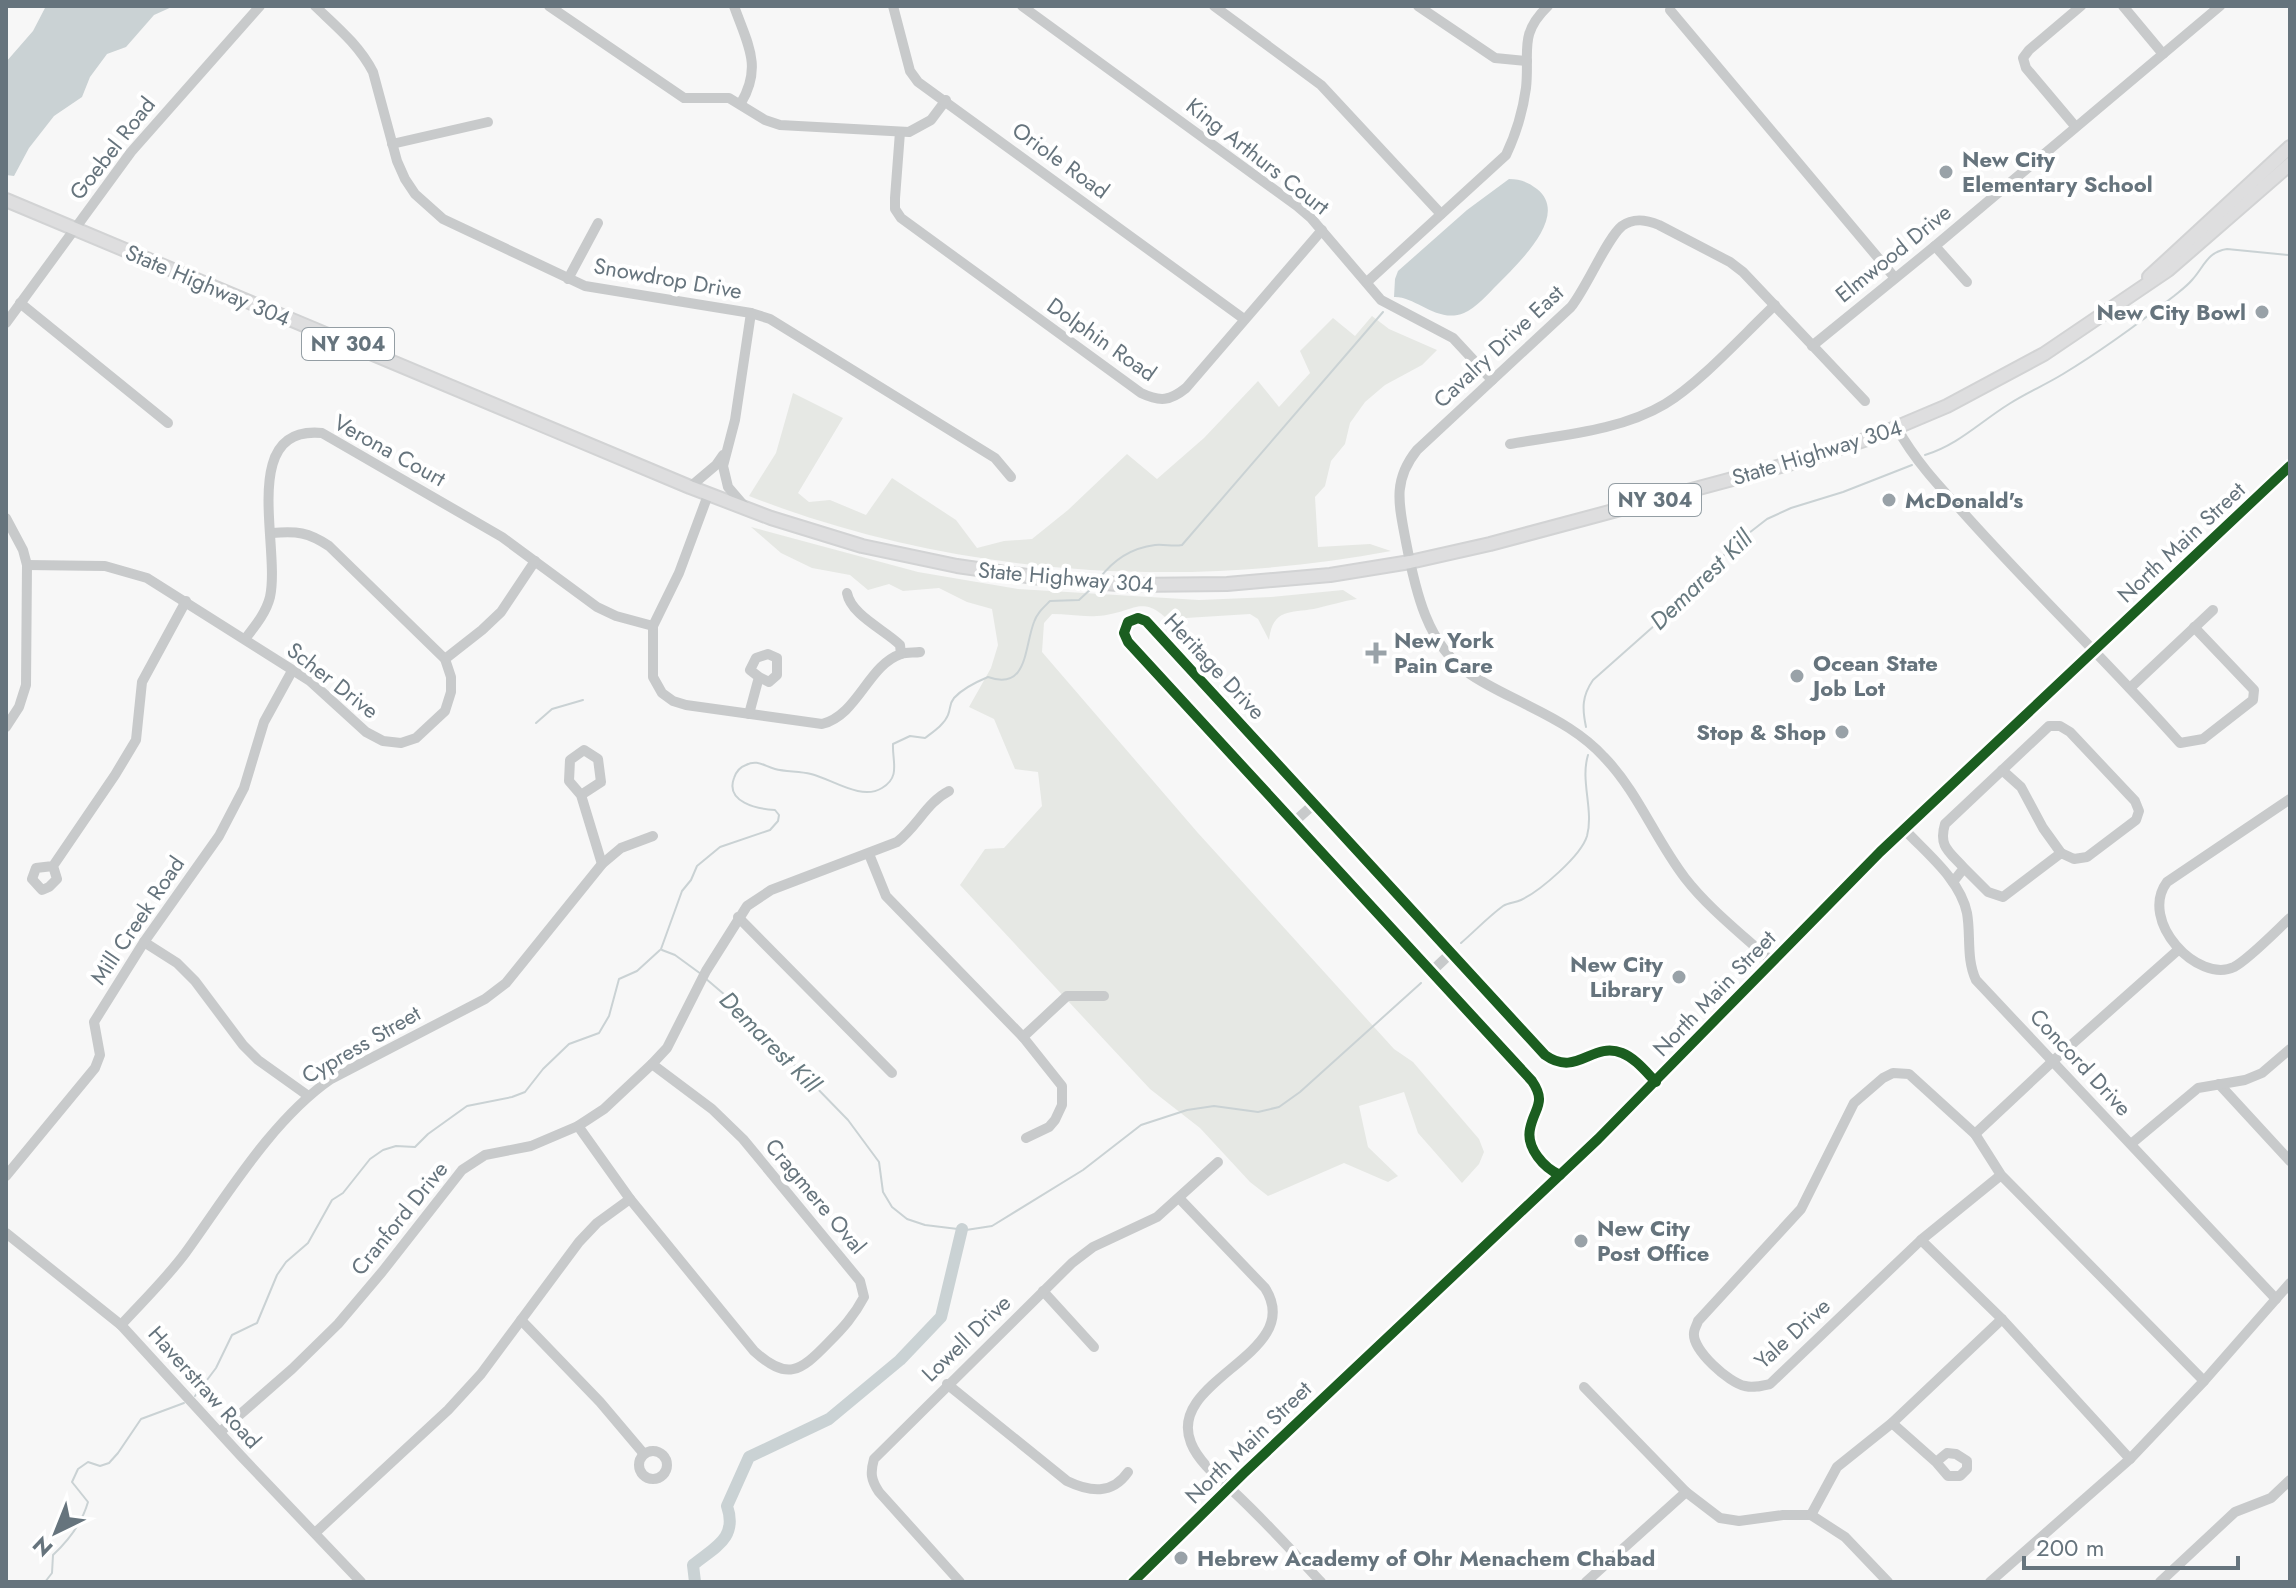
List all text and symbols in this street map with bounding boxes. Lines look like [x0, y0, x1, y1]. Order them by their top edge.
street label: Goebel Road [61, 90, 163, 206]
street label: King Arthurs Court [1180, 90, 1337, 223]
street label: Oriole Road [1006, 114, 1116, 206]
place label: New City Elementary School [1962, 143, 2153, 200]
marker: New City Elementary School [1937, 163, 1955, 181]
street label: Elmwood Drive [1828, 196, 1958, 310]
street label: State Highway 304 [121, 236, 296, 334]
street label: Snowdrop Drive [591, 249, 745, 307]
street label: Cavalry Drive East [1426, 277, 1571, 415]
street label: Dolphin Road [1041, 289, 1163, 389]
place label: New City Bowl [2096, 296, 2246, 328]
marker: New City Bowl [2253, 303, 2271, 321]
road number: NY 304 [302, 328, 394, 360]
street label: Verona Court [328, 406, 452, 494]
street label: State Highway 304 [1728, 411, 1906, 493]
street label: North Main Street [2110, 474, 2253, 610]
road number: NY 304 [1609, 484, 1701, 516]
place label: McDonald's [1905, 484, 2023, 516]
marker: McDonald's [1880, 491, 1898, 509]
water label: Demarest Kill [1641, 520, 1761, 638]
street label: State Highway 304 [977, 553, 1155, 601]
street label: Heritage Drive [1157, 606, 1273, 726]
place label: New York Pain Care [1394, 624, 1494, 681]
street label: Scher Drive [280, 634, 386, 726]
marker: New York Pain Care [1365, 642, 1387, 664]
place label: Ocean State Job Lot [1809, 647, 1938, 704]
marker: Ocean State Job Lot [1788, 667, 1806, 685]
place label: Stop & Shop [1696, 716, 1826, 748]
marker: Stop & Shop [1833, 723, 1851, 741]
street label: Mill Creek Road [82, 849, 192, 991]
street label: North Main Street [1645, 922, 1783, 1063]
place label: New City Library [1570, 948, 1664, 1005]
marker: New City Library [1670, 968, 1688, 986]
water label: Demarest Kill [712, 983, 830, 1102]
street label: Cypress Street [296, 997, 427, 1091]
street label: Concord Drive [2023, 1001, 2139, 1123]
street label: Cragmere Oval [758, 1131, 874, 1261]
street label: Cranford Drive [343, 1154, 455, 1282]
place label: New City Post Office [1597, 1212, 1709, 1269]
marker: New City Post Office [1572, 1232, 1590, 1250]
street label: Lowell Drive [914, 1287, 1018, 1389]
street label: Yale Drive [1747, 1290, 1837, 1376]
street label: Haverstraw Road [141, 1318, 269, 1456]
street label: North Main Street [1178, 1373, 1319, 1511]
north arrow [16, 1492, 96, 1572]
scale bar [2024, 1520, 2238, 1570]
text: N [25, 1529, 60, 1564]
text: 200 m [2036, 1530, 2104, 1565]
place label: Hebrew Academy of Ohr Menachem Chabad [1197, 1542, 1655, 1574]
marker: Hebrew Academy of Ohr Menachem Chabad [1172, 1549, 1190, 1567]

